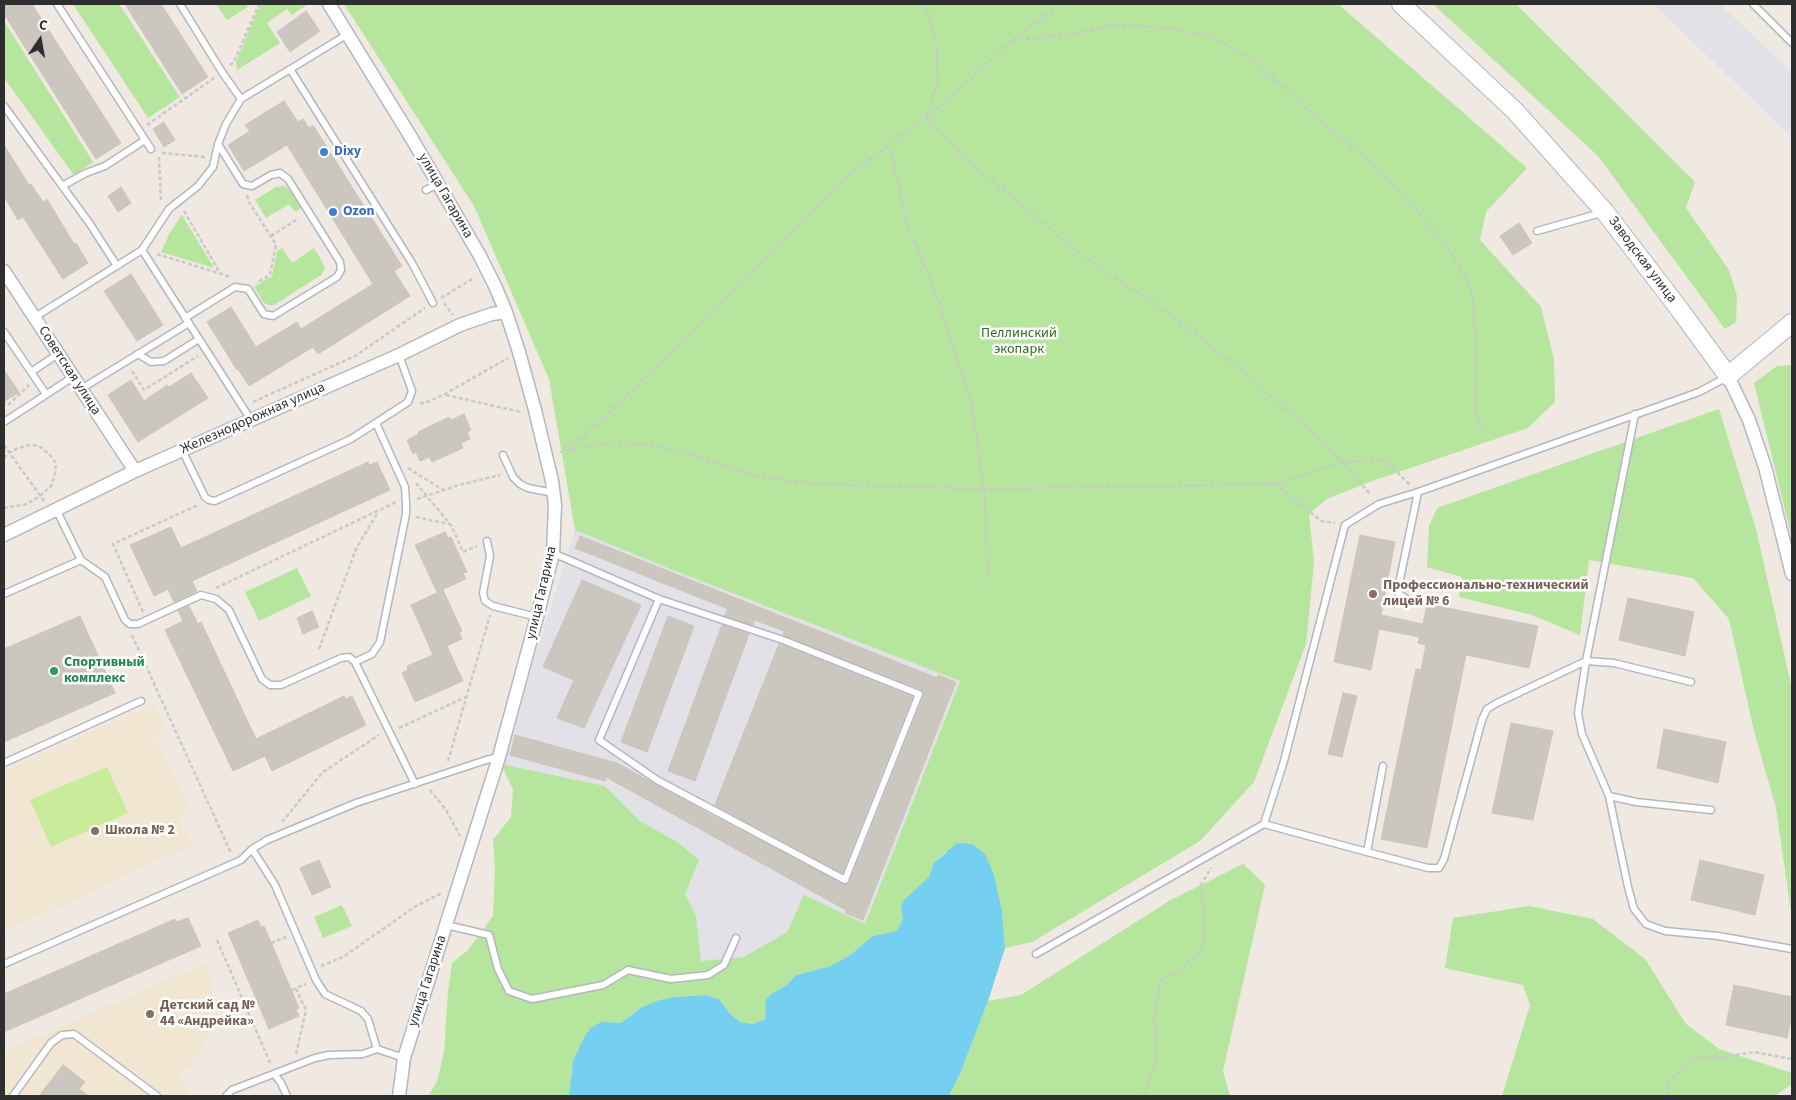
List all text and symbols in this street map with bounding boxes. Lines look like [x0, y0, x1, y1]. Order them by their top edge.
north arrow [15, 15, 65, 65]
text: С [37, 15, 49, 36]
place label: Dixy [334, 144, 361, 160]
marker: Dixy [318, 146, 330, 158]
street label: улица Гагарина [414, 151, 476, 241]
place label: Ozon [343, 204, 374, 220]
marker: Ozon [327, 206, 339, 218]
street label: Заводская улица [1604, 213, 1680, 307]
street label: Советская улица [34, 323, 104, 419]
park label: Пеллинский экопарк [981, 326, 1057, 358]
street label: Железнодорожная улица [178, 380, 328, 458]
street label: улица Гагарина [523, 545, 561, 641]
place label: Профессионально-технический лицей № 6 [1383, 578, 1589, 610]
marker: Профессионально-технический лицей № 6 [1367, 588, 1379, 600]
place label: Спортивный комплекс [64, 655, 145, 688]
marker: Спортивный комплекс [48, 665, 60, 677]
place label: Школа № 2 [105, 823, 175, 839]
marker: Школа № 2 [89, 825, 101, 837]
street label: улица Гагарина [405, 933, 451, 1029]
place label: Детский сад № 44 «Андрейка» [160, 998, 255, 1030]
marker: Детский сад № 44 «Андрейка» [144, 1008, 156, 1020]

